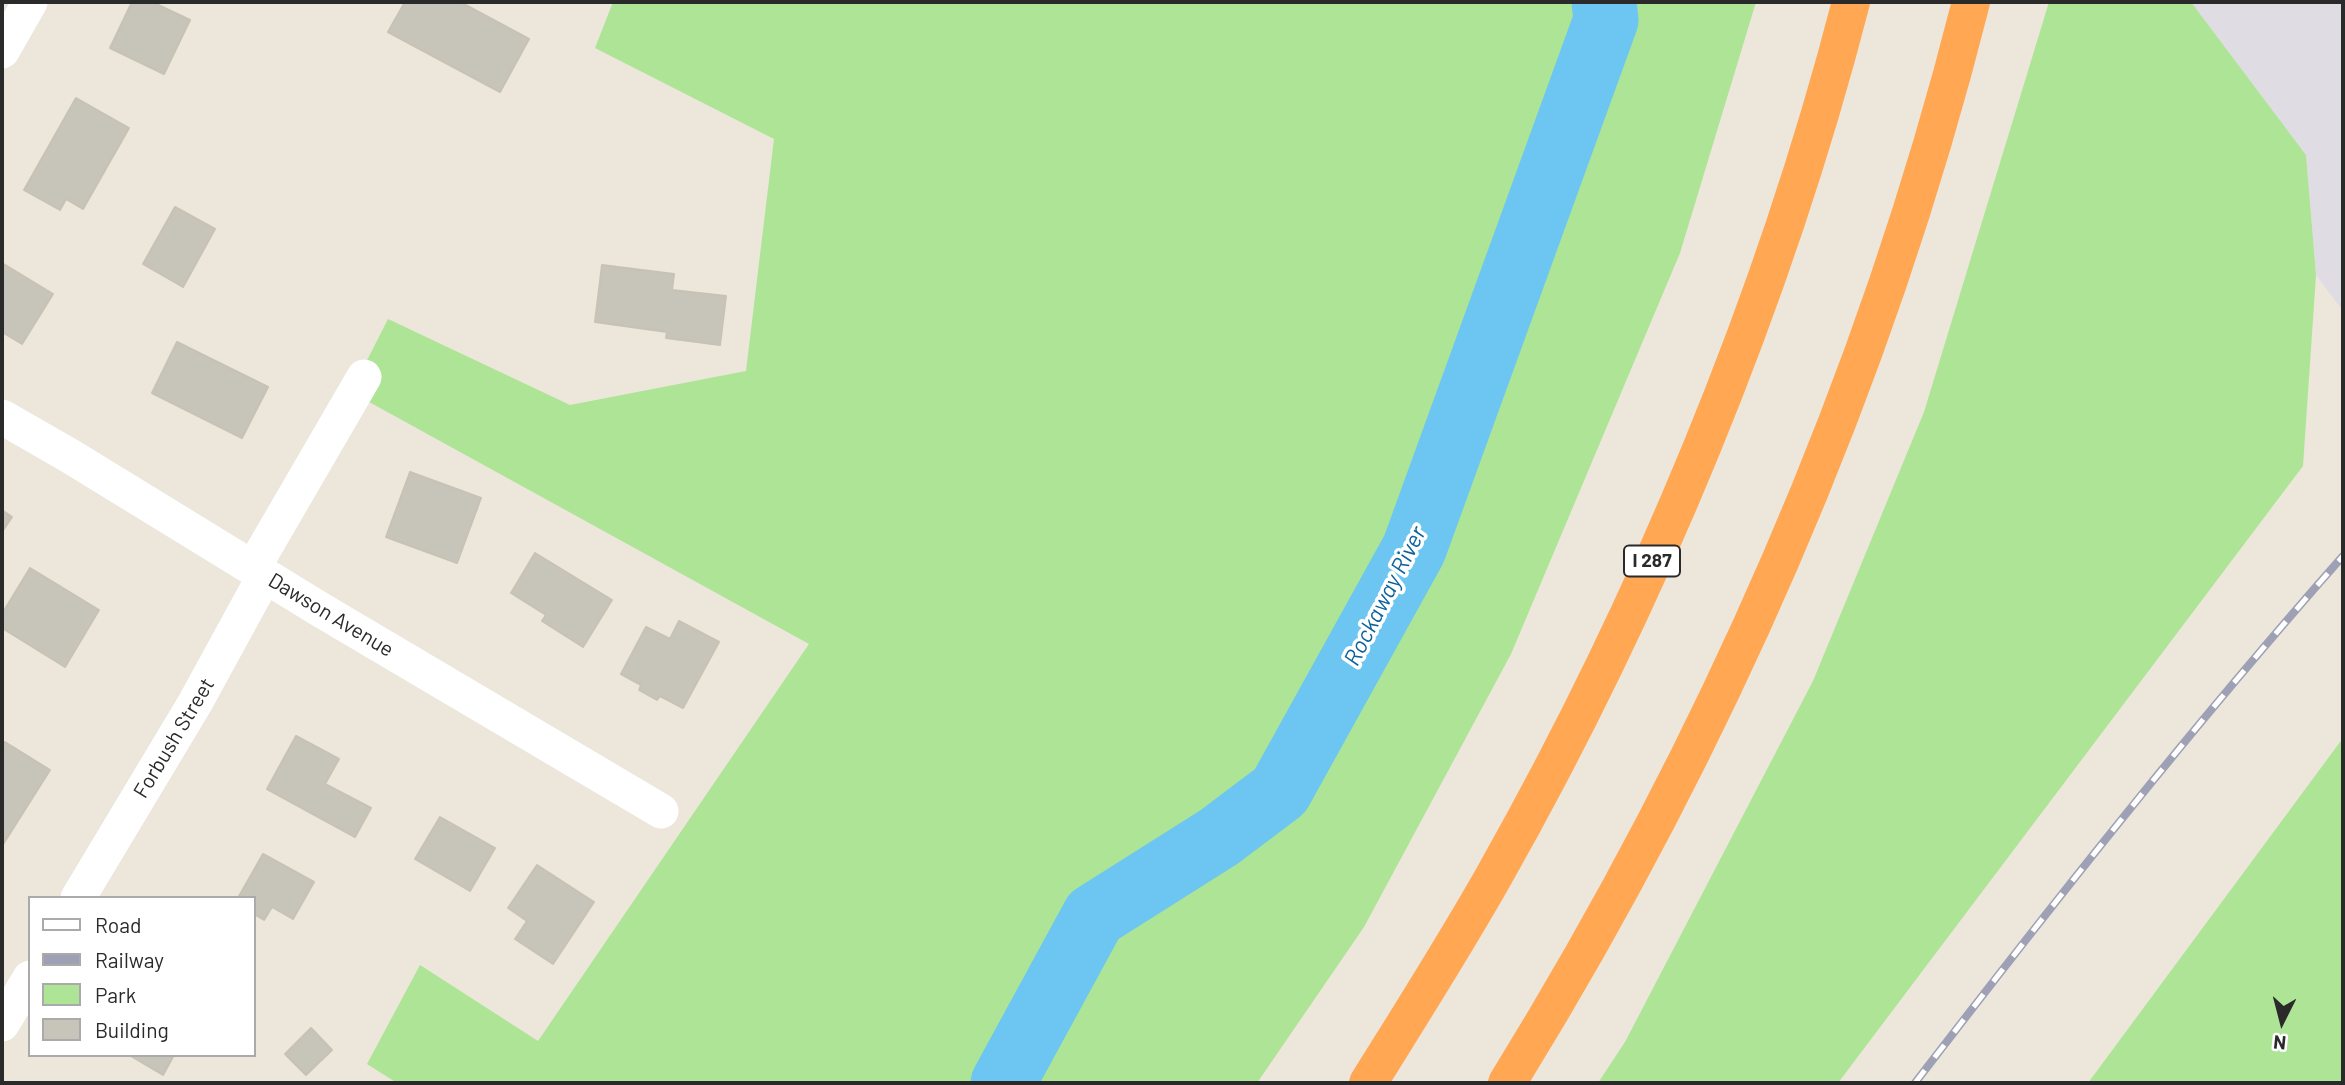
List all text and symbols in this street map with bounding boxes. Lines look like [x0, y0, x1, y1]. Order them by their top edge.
water label: Rockaway River [1338, 522, 1432, 670]
road number: I 287 [1624, 546, 1680, 576]
street label: Dawson Avenue [264, 568, 398, 662]
street label: Forbush Street [128, 673, 220, 803]
legend [28, 896, 256, 1057]
text: Road [95, 912, 141, 937]
text: Railway [95, 947, 164, 972]
text: Park [95, 982, 136, 1007]
north arrow [2247, 987, 2317, 1057]
text: Building [95, 1017, 169, 1042]
text: N [2272, 1031, 2287, 1055]

